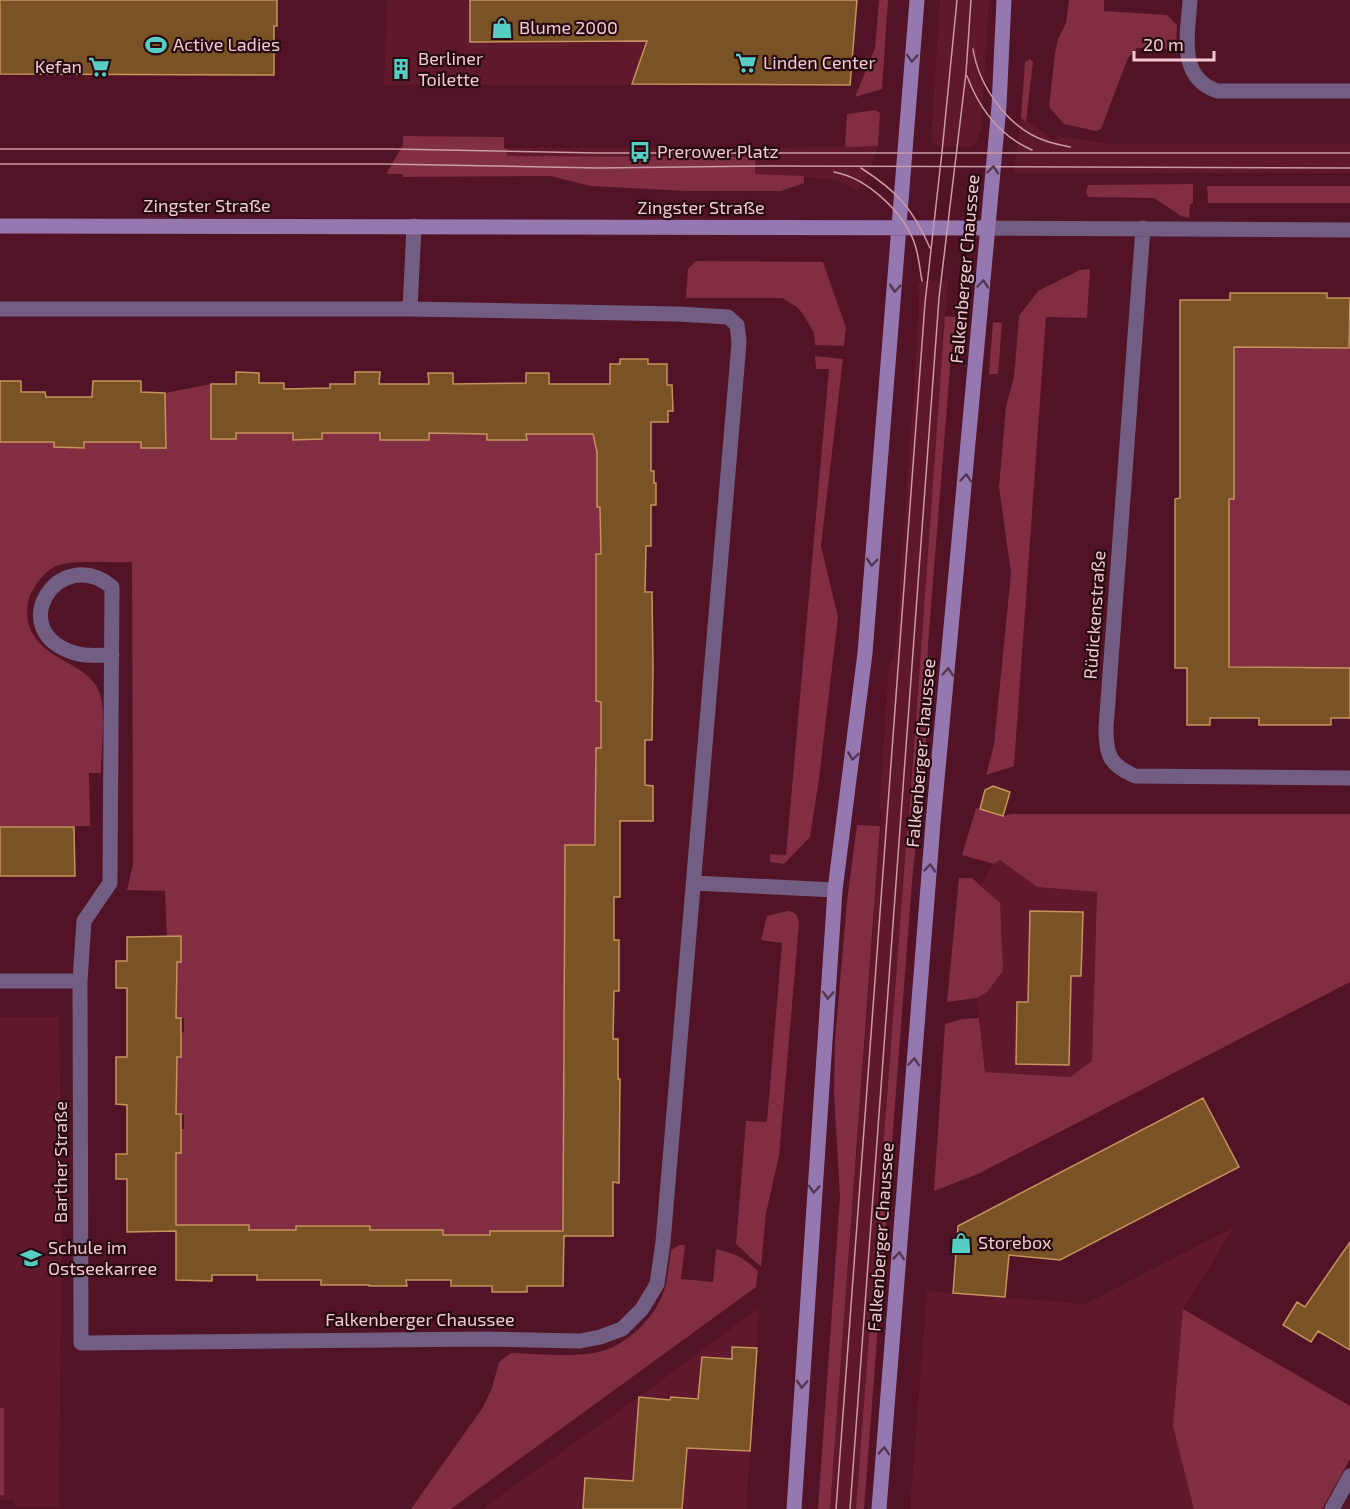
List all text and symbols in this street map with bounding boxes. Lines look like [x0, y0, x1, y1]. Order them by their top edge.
shop icon: Blume 2000 [490, 16, 514, 40]
place label: Blume 2000 [519, 16, 618, 38]
scale bar [1134, 24, 1214, 62]
sports icon: Active Ladies [144, 33, 168, 57]
place label: Active Ladies [173, 33, 280, 55]
text: 20 m [1143, 33, 1184, 55]
place label: Berliner Toilette [418, 47, 483, 90]
supermarket icon: Linden Center [734, 51, 758, 75]
place label: Linden Center [763, 51, 876, 73]
one-way arrow [906, 54, 919, 63]
place label: Kefan [35, 55, 82, 77]
supermarket icon: Kefan [87, 55, 111, 79]
building icon: Berliner Toilette [389, 57, 413, 81]
bus stop icon: Prerower Platz [628, 140, 652, 164]
place label: Prerower Platz [657, 140, 779, 162]
one-way arrow [986, 165, 999, 174]
street label: Falkenberger Chaussee [945, 174, 983, 364]
street label: Zingster Straße [143, 194, 271, 216]
street label: Zingster Straße [637, 196, 765, 218]
one-way arrow [976, 279, 989, 288]
one-way arrow [889, 283, 902, 292]
one-way arrow [959, 474, 972, 483]
street label: Rüdickenstraße [1079, 550, 1109, 680]
one-way arrow [866, 557, 879, 566]
street label: Falkenberger Chaussee [901, 658, 939, 848]
one-way arrow [941, 668, 954, 677]
one-way arrow [847, 751, 859, 760]
one-way arrow [923, 863, 936, 872]
one-way arrow [821, 990, 834, 999]
one-way arrow [907, 1057, 920, 1066]
street label: Barther Straße [49, 1101, 71, 1223]
street label: Falkenberger Chaussee [862, 1142, 898, 1332]
one-way arrow [808, 1185, 821, 1194]
shop icon: Storebox [949, 1231, 973, 1255]
place label: Storebox [978, 1231, 1052, 1253]
place label: Schule im Ostseekarree [48, 1236, 157, 1279]
school or university icon: Schule im Ostseekarree [19, 1246, 43, 1270]
one-way arrow [892, 1252, 905, 1261]
street label: Falkenberger Chaussee [325, 1308, 515, 1330]
one-way arrow [796, 1379, 809, 1388]
one-way arrow [877, 1446, 890, 1455]

